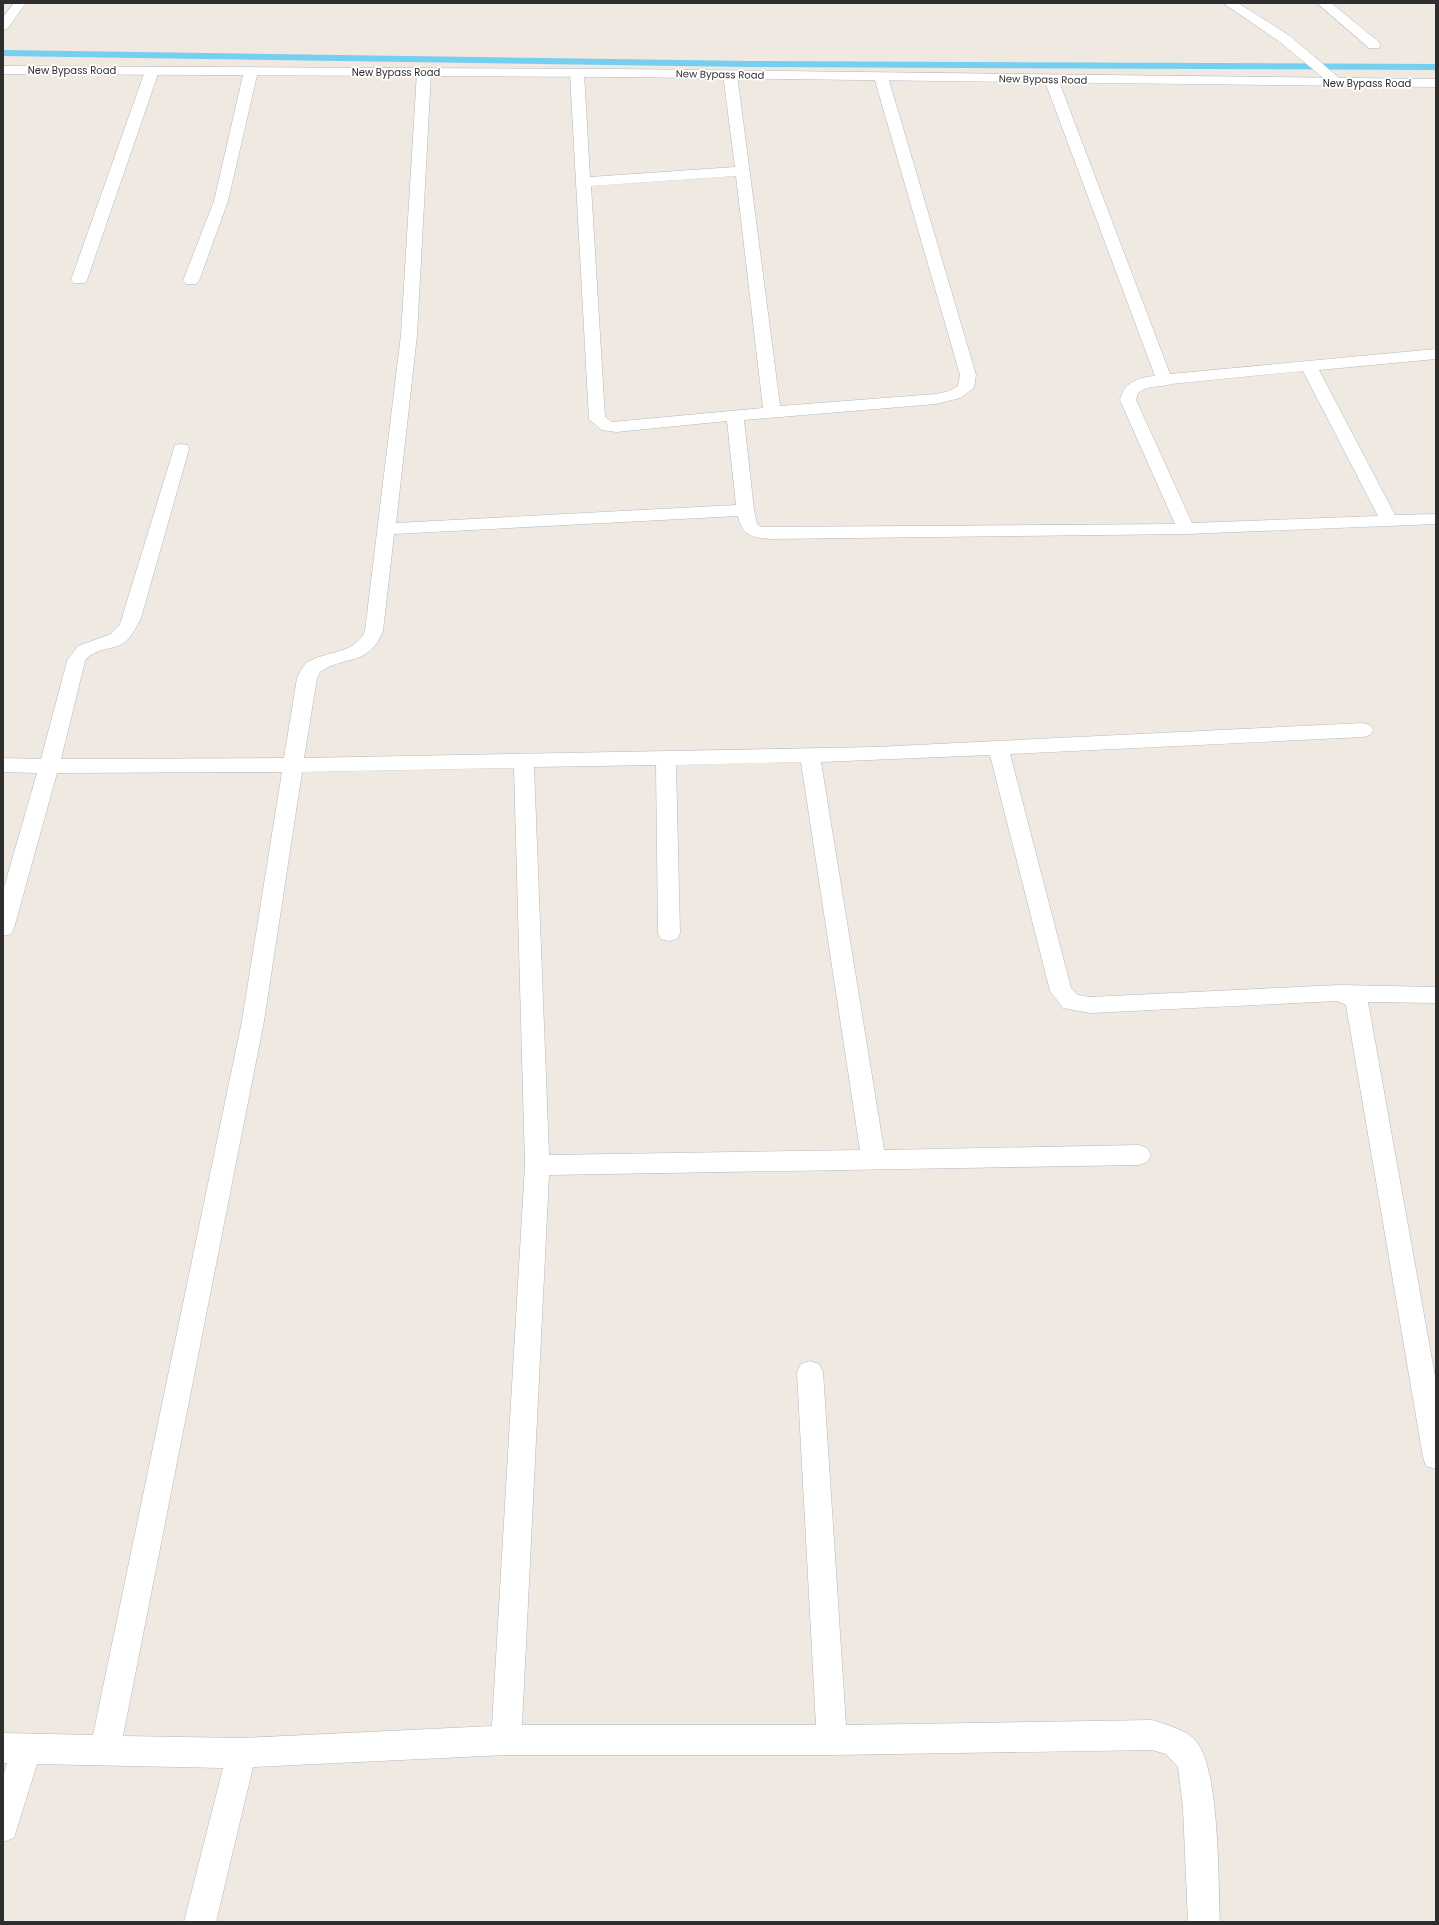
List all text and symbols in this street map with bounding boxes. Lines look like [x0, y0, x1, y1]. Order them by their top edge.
street label: New Bypass Road [28, 63, 116, 78]
street label: New Bypass Road [352, 65, 440, 80]
street label: New Bypass Road [676, 66, 764, 83]
street label: New Bypass Road [999, 71, 1087, 88]
street label: New Bypass Road [1323, 76, 1411, 91]

